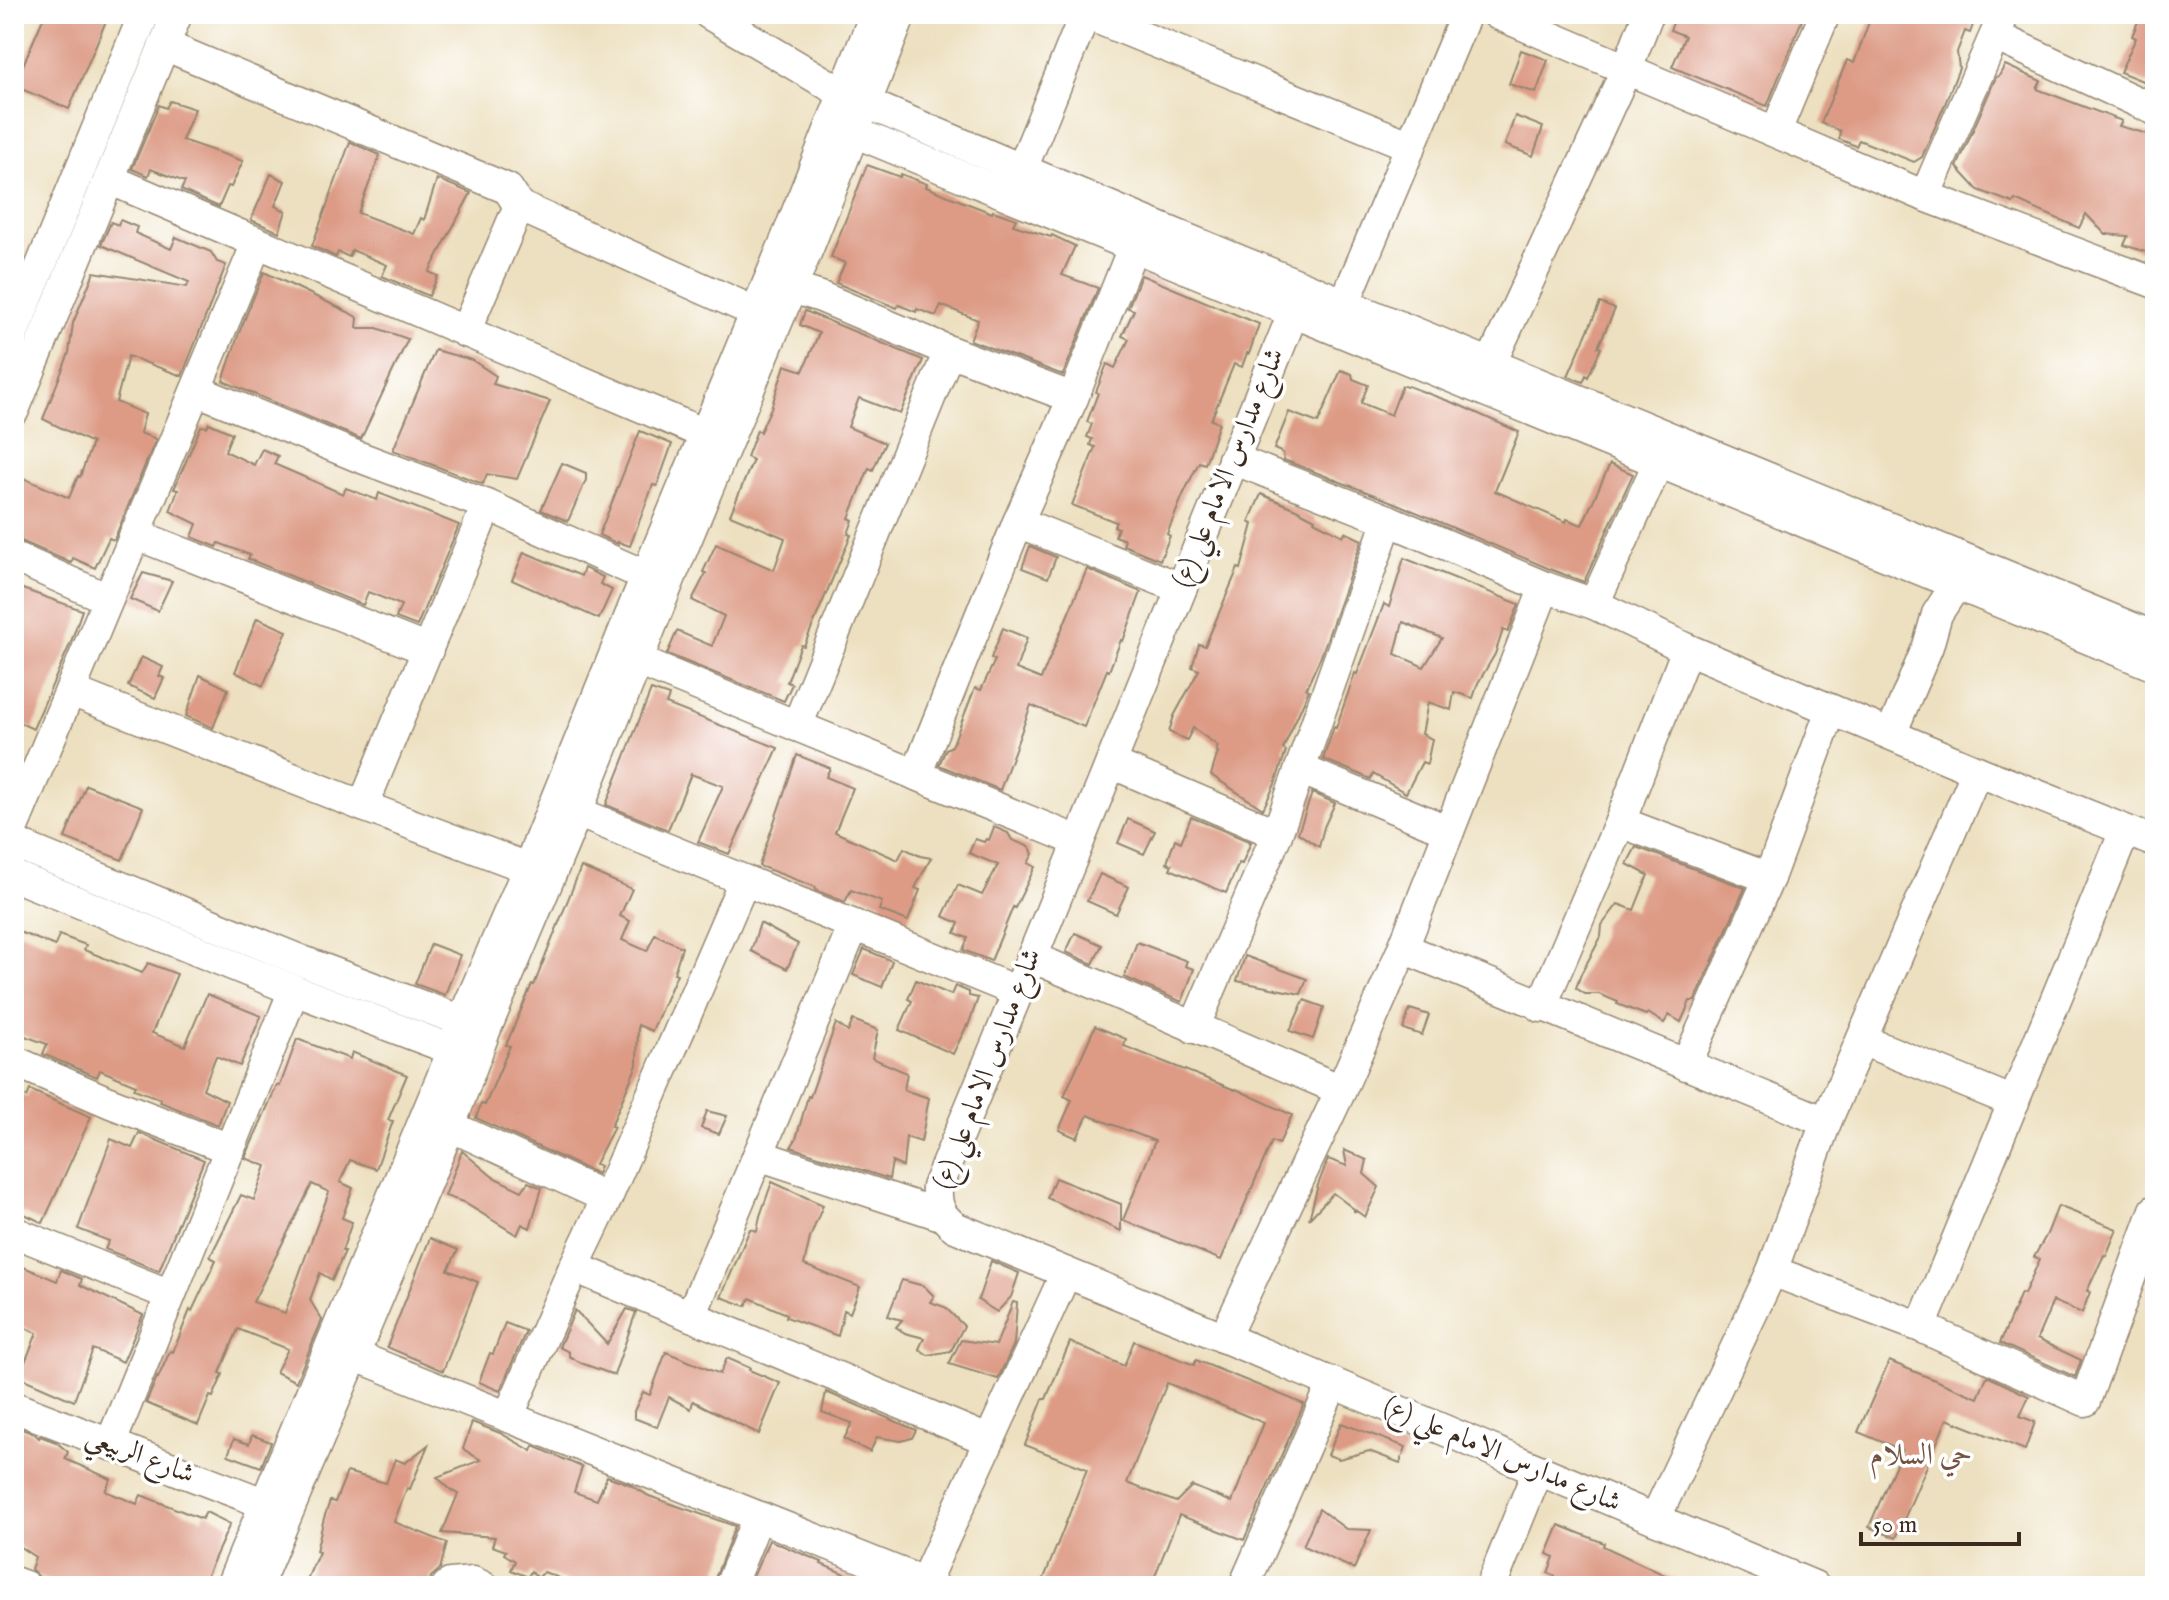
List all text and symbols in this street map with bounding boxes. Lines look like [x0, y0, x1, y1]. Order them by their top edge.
street label: شارع مدارس الامام علي (ع) [1165, 343, 1300, 595]
street label: شارع مدارس الامام علي (ع) [926, 944, 1057, 1197]
street label: شارع مدارس الامام علي (ع) [1375, 1389, 1626, 1527]
street label: شارع الربيعي [79, 1419, 199, 1498]
district label: حي السلام [1870, 1437, 1972, 1480]
scale bar [1861, 1496, 2019, 1546]
text: 50 m [1873, 1510, 1917, 1541]

